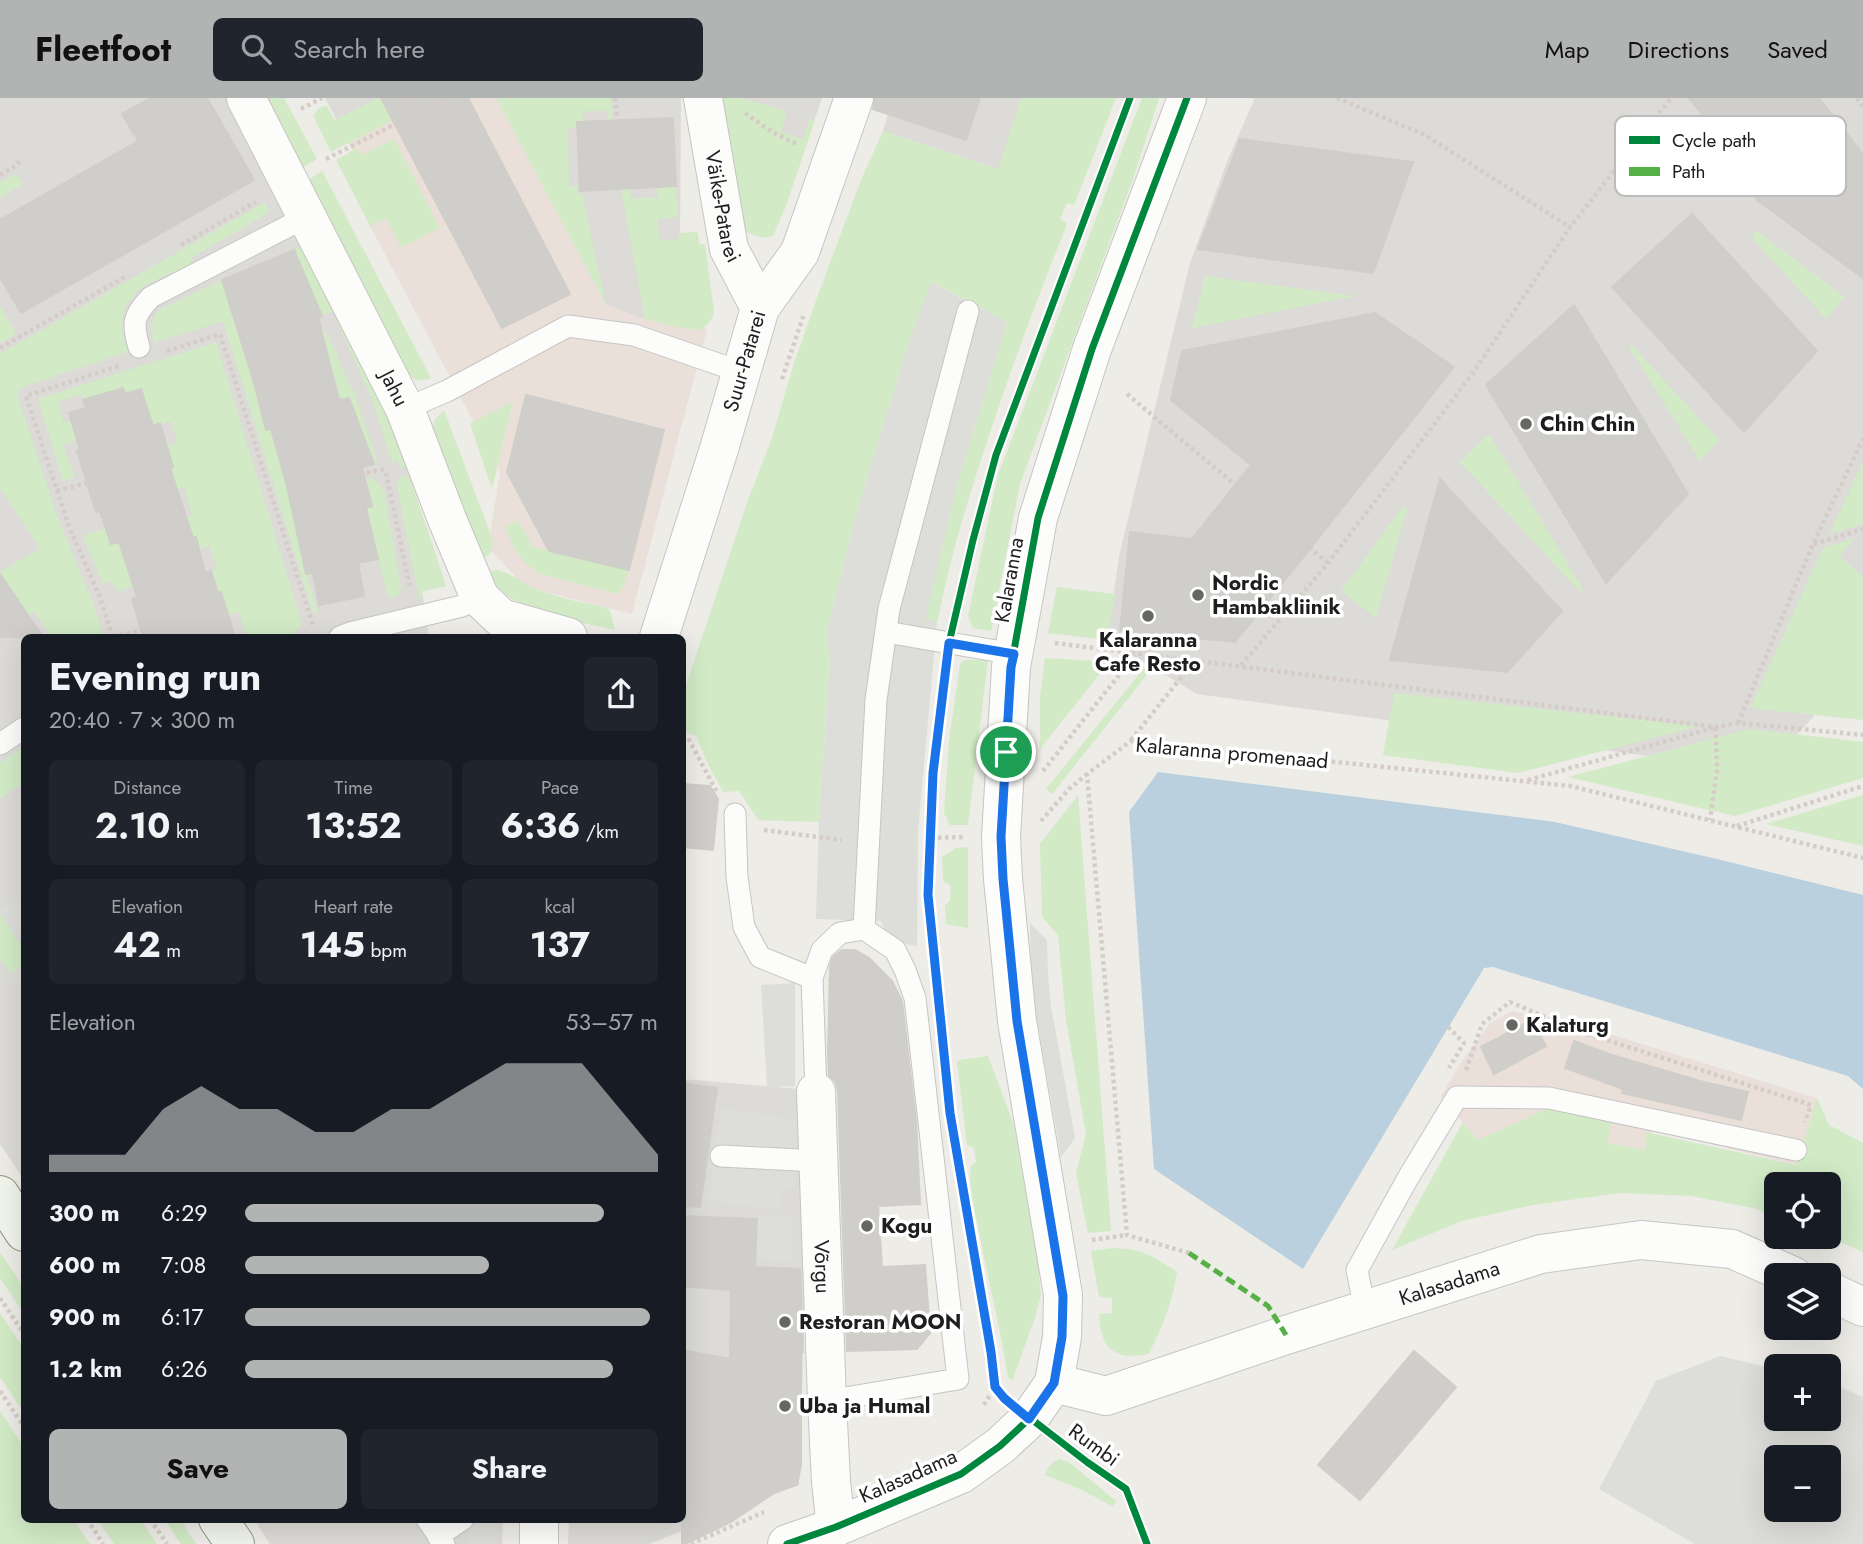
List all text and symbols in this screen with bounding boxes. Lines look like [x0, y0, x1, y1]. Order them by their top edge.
search box [213, 18, 703, 81]
text: Fleetfoot [35, 26, 171, 73]
icon: search [237, 30, 275, 68]
text: Search here [293, 30, 425, 68]
text: Map [1545, 32, 1590, 67]
text: Directions [1628, 32, 1729, 67]
text: Saved [1767, 32, 1828, 67]
legend [1615, 116, 1846, 196]
text: Cycle path [1672, 127, 1757, 154]
street label: Väike-Patarei [697, 148, 748, 268]
text: Path [1672, 158, 1706, 185]
street label: Suur-Patarei [716, 307, 774, 415]
street label: Jahu [371, 362, 416, 412]
place label: Chin Chin [1540, 409, 1635, 439]
marker: Chin Chin [1518, 416, 1534, 432]
street label: Kalaranna [987, 535, 1031, 625]
place label: Nordic Hambakliinik [1212, 568, 1341, 622]
marker: Nordic Hambakliinik [1190, 587, 1206, 603]
marker: Kalaranna Cafe Resto [1140, 608, 1156, 624]
place label: Kalaranna Cafe Resto [1095, 625, 1201, 679]
text: Evening run [49, 649, 261, 704]
button: share [584, 657, 658, 731]
text: 20:40 · 7 × 300 m [49, 703, 235, 737]
pin [976, 722, 1036, 782]
street label: Kalaranna promenaad [1134, 730, 1330, 776]
icon: arrive [987, 733, 1025, 771]
text: Distance [113, 774, 181, 801]
text: Time [334, 774, 373, 801]
text: Pace [541, 774, 579, 801]
text: 2.10 [95, 801, 170, 851]
text: 13:52 [305, 801, 402, 851]
text: 6:36 [501, 801, 580, 851]
text: km [170, 818, 199, 845]
text: /km [580, 818, 619, 845]
text: Elevation [111, 893, 183, 920]
text: Heart rate [314, 893, 393, 920]
text: kcal [544, 893, 575, 920]
text: 42 [113, 920, 161, 970]
text: 145 [300, 920, 365, 970]
text: 137 [530, 920, 590, 970]
text: m [161, 937, 181, 964]
text: bpm [365, 937, 407, 964]
text: Elevation [49, 1005, 136, 1039]
text: 53–57 m [566, 1005, 658, 1039]
place label: Kalaturg [1526, 1010, 1609, 1040]
marker: Kalaturg [1504, 1017, 1520, 1033]
map controls [1764, 1172, 1841, 1522]
button: locate [1764, 1172, 1841, 1249]
text: 300 m [49, 1196, 120, 1230]
text: 6:29 [161, 1196, 207, 1230]
place label: Kogu [881, 1211, 932, 1241]
marker: Kogu [859, 1218, 875, 1234]
street label: Võrgu [806, 1240, 838, 1294]
text: 600 m [49, 1248, 121, 1282]
text: 7:08 [161, 1248, 206, 1282]
street label: Kalasadama [1395, 1253, 1503, 1313]
button: layers [1764, 1263, 1841, 1340]
text: 900 m [49, 1300, 121, 1334]
text: 6:17 [161, 1300, 204, 1334]
place label: Restoran MOON [799, 1307, 961, 1337]
marker: Restoran MOON [777, 1314, 793, 1330]
text: 1.2 km [49, 1352, 122, 1386]
text: 6:26 [161, 1352, 207, 1386]
button: + [1764, 1354, 1841, 1431]
place label: Uba ja Humal [799, 1391, 930, 1421]
marker: Uba ja Humal [777, 1398, 793, 1414]
street label: Rumbi [1062, 1416, 1126, 1474]
button: Save [49, 1429, 347, 1509]
button: Share [361, 1429, 658, 1509]
street label: Kalasadama [854, 1441, 962, 1511]
button: − [1764, 1445, 1841, 1522]

